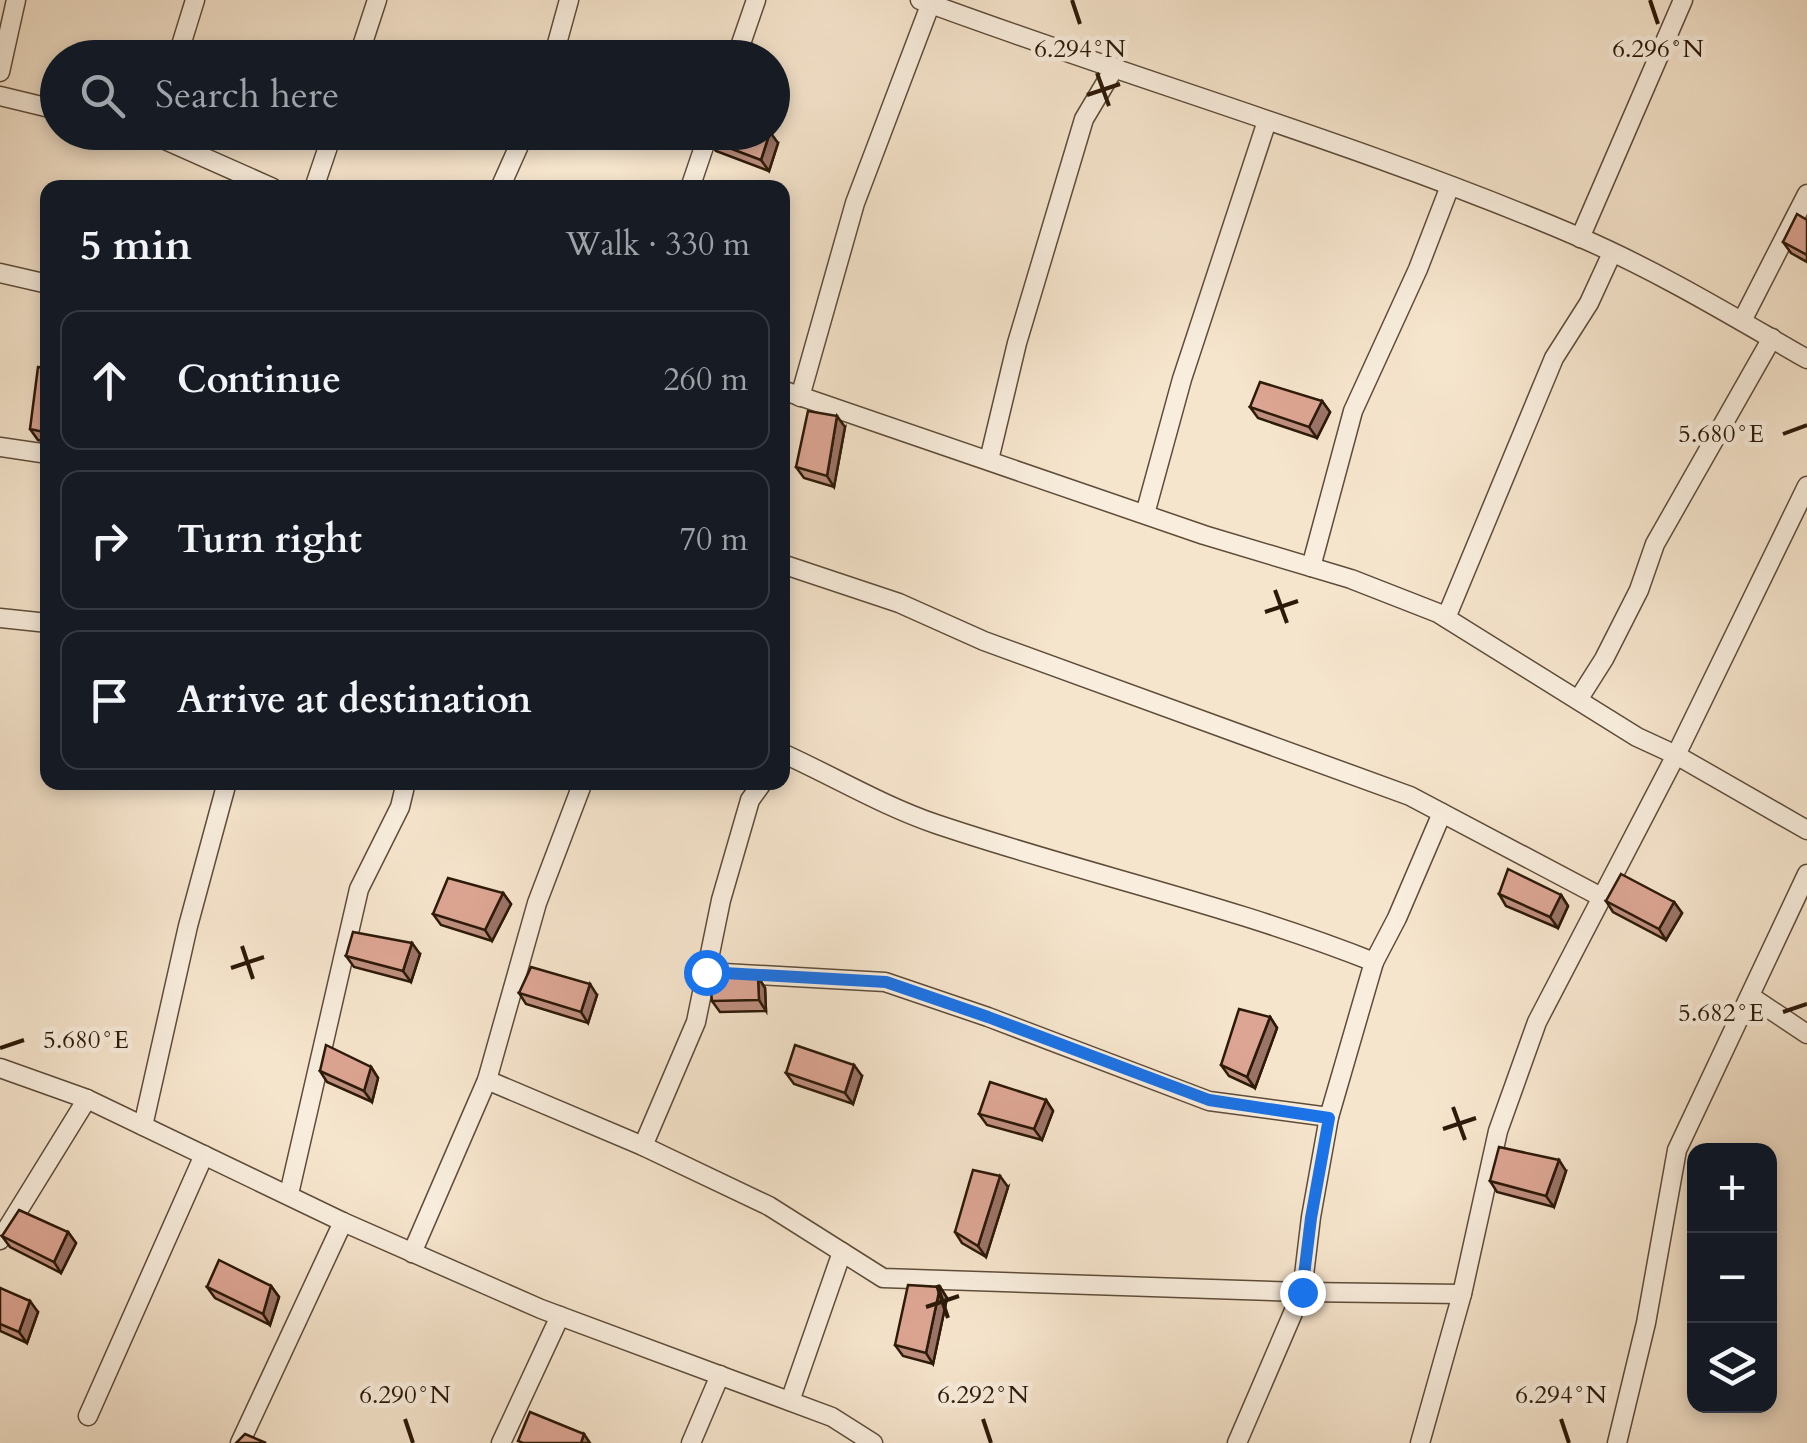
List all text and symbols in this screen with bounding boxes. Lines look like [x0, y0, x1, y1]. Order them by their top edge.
text: 6.294°N [1034, 32, 1126, 66]
text: 6.296°N [1612, 32, 1704, 66]
search box [40, 40, 790, 150]
icon: search [75, 68, 130, 123]
text: Search here [155, 69, 339, 121]
text: 5 min [80, 217, 192, 274]
text: Walk · 330 m [565, 223, 750, 267]
icon: ahead [82, 353, 137, 408]
text: Continue [177, 354, 341, 406]
text: 260 m [663, 358, 748, 402]
text: 5.680°E [1678, 417, 1764, 451]
icon: right [82, 513, 137, 568]
text: Turn right [177, 514, 362, 566]
text: 70 m [680, 518, 748, 562]
icon: arrive [82, 673, 137, 728]
text: Arrive at destination [177, 674, 532, 726]
route start [684, 950, 730, 996]
text: 5.682°E [1678, 996, 1764, 1030]
text: 5.680°E [43, 1023, 129, 1057]
map controls [1687, 1143, 1777, 1413]
button: + [1687, 1143, 1777, 1233]
button: − [1687, 1233, 1777, 1323]
route end [1280, 1270, 1326, 1316]
button: layers [1687, 1323, 1777, 1413]
text: 6.290°N [359, 1378, 451, 1412]
text: 6.292°N [937, 1378, 1029, 1412]
text: 6.294°N [1515, 1378, 1607, 1412]

